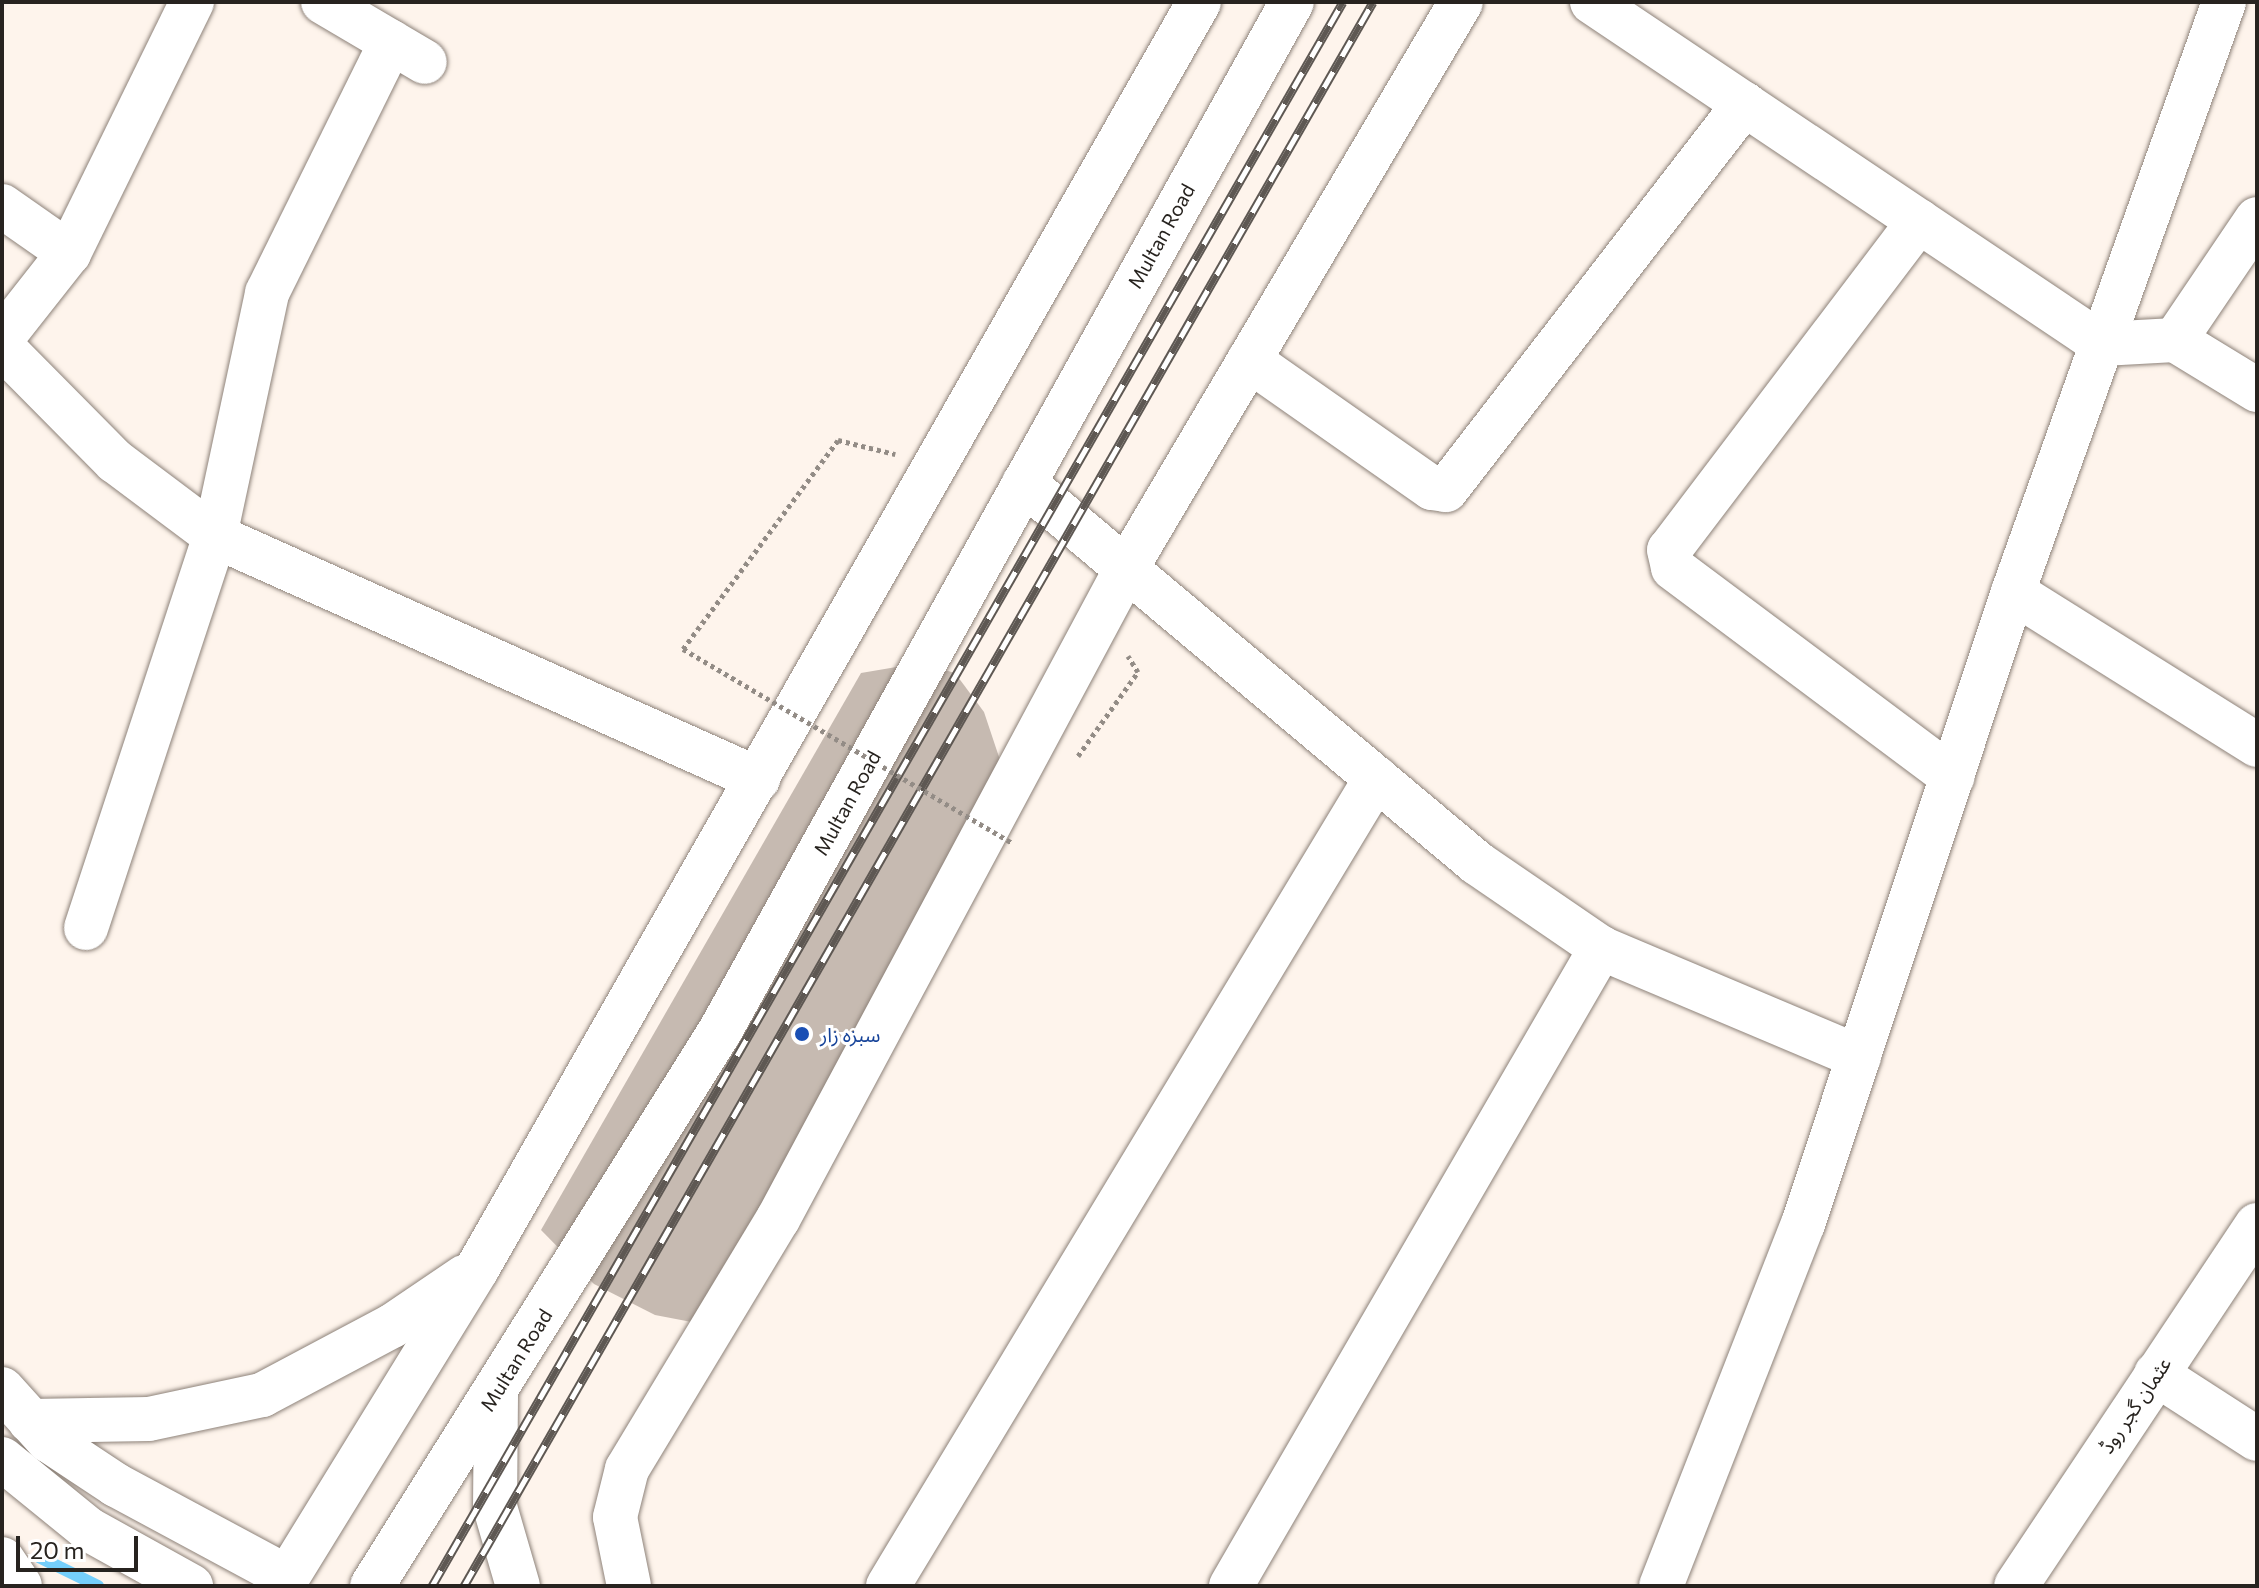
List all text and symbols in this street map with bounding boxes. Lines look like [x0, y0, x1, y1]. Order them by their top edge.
street label: Multan Road [1122, 179, 1200, 293]
street label: Multan Road [808, 746, 886, 860]
place label: سبزہ زار [820, 1022, 881, 1046]
marker: سبزہ زار [791, 1023, 813, 1045]
street label: Multan Road [475, 1304, 557, 1416]
street label: عثمان گجر روڈ [2094, 1352, 2176, 1458]
scale bar [20, 1520, 142, 1570]
text: 20 m [30, 1535, 84, 1564]

